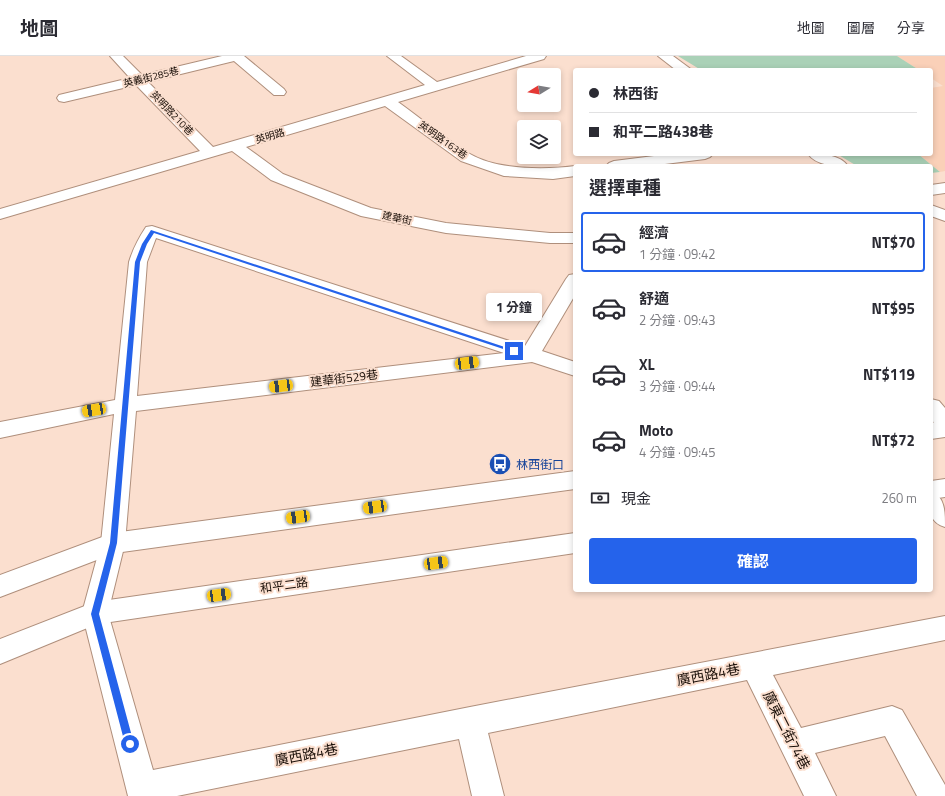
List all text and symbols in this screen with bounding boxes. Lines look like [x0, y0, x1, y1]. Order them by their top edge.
text: 地圖 [20, 13, 58, 42]
text: 地圖 [797, 17, 825, 38]
text: 圖層 [847, 17, 875, 38]
text: 分享 [897, 17, 925, 38]
street label: 英義街285巷 [122, 63, 180, 91]
north arrow [517, 68, 561, 112]
map controls [517, 68, 561, 164]
text: 林西街 [613, 82, 658, 105]
street label: 英明路210巷 [147, 87, 197, 139]
street label: 英明路163巷 [415, 118, 471, 162]
button: layers [517, 120, 561, 164]
text: 和平二路438巷 [613, 120, 713, 143]
street label: 英明路 [254, 125, 286, 147]
text: 選擇車種 [589, 174, 661, 201]
street label: 建華街 [381, 208, 413, 228]
text: 經濟 [639, 221, 669, 244]
icon: car [591, 224, 627, 260]
text: NT$70 [872, 231, 915, 254]
text: 1 分鐘 · 09:42 [639, 244, 716, 264]
text: 舒適 [639, 287, 669, 310]
icon: car [591, 290, 627, 326]
callout: 1 分鐘 [486, 293, 542, 321]
text: 1 分鐘 [496, 297, 532, 317]
text: NT$95 [872, 297, 915, 320]
text: 2 分鐘 · 09:43 [639, 310, 716, 330]
route end [505, 342, 523, 360]
text: XL [639, 353, 655, 376]
car [454, 356, 480, 370]
icon: car [591, 356, 627, 392]
text: NT$119 [863, 363, 915, 386]
street label: 建華街529巷 [309, 364, 379, 392]
text: 3 分鐘 · 09:44 [639, 376, 716, 396]
car [268, 379, 294, 393]
car [81, 402, 107, 418]
text: Moto [639, 419, 673, 442]
icon: car [591, 422, 627, 458]
text: NT$72 [872, 429, 915, 452]
text: 4 分鐘 · 09:45 [639, 442, 716, 462]
bus stop icon: 林西街口 [487, 451, 513, 477]
place label: 林西街口 [516, 455, 564, 474]
icon: cash [589, 487, 611, 509]
text: 現金 [621, 487, 651, 510]
text: 260 m [881, 488, 917, 508]
car [362, 499, 388, 515]
car [285, 509, 311, 525]
button: 確認 [589, 538, 917, 584]
car [423, 555, 449, 571]
street label: 和平二路 [259, 572, 309, 598]
car [206, 587, 232, 603]
street label: 廣西路4巷 [675, 658, 741, 690]
street label: 廣東二街74巷 [758, 687, 816, 773]
route start [121, 735, 139, 753]
street label: 廣西路4巷 [273, 738, 339, 770]

